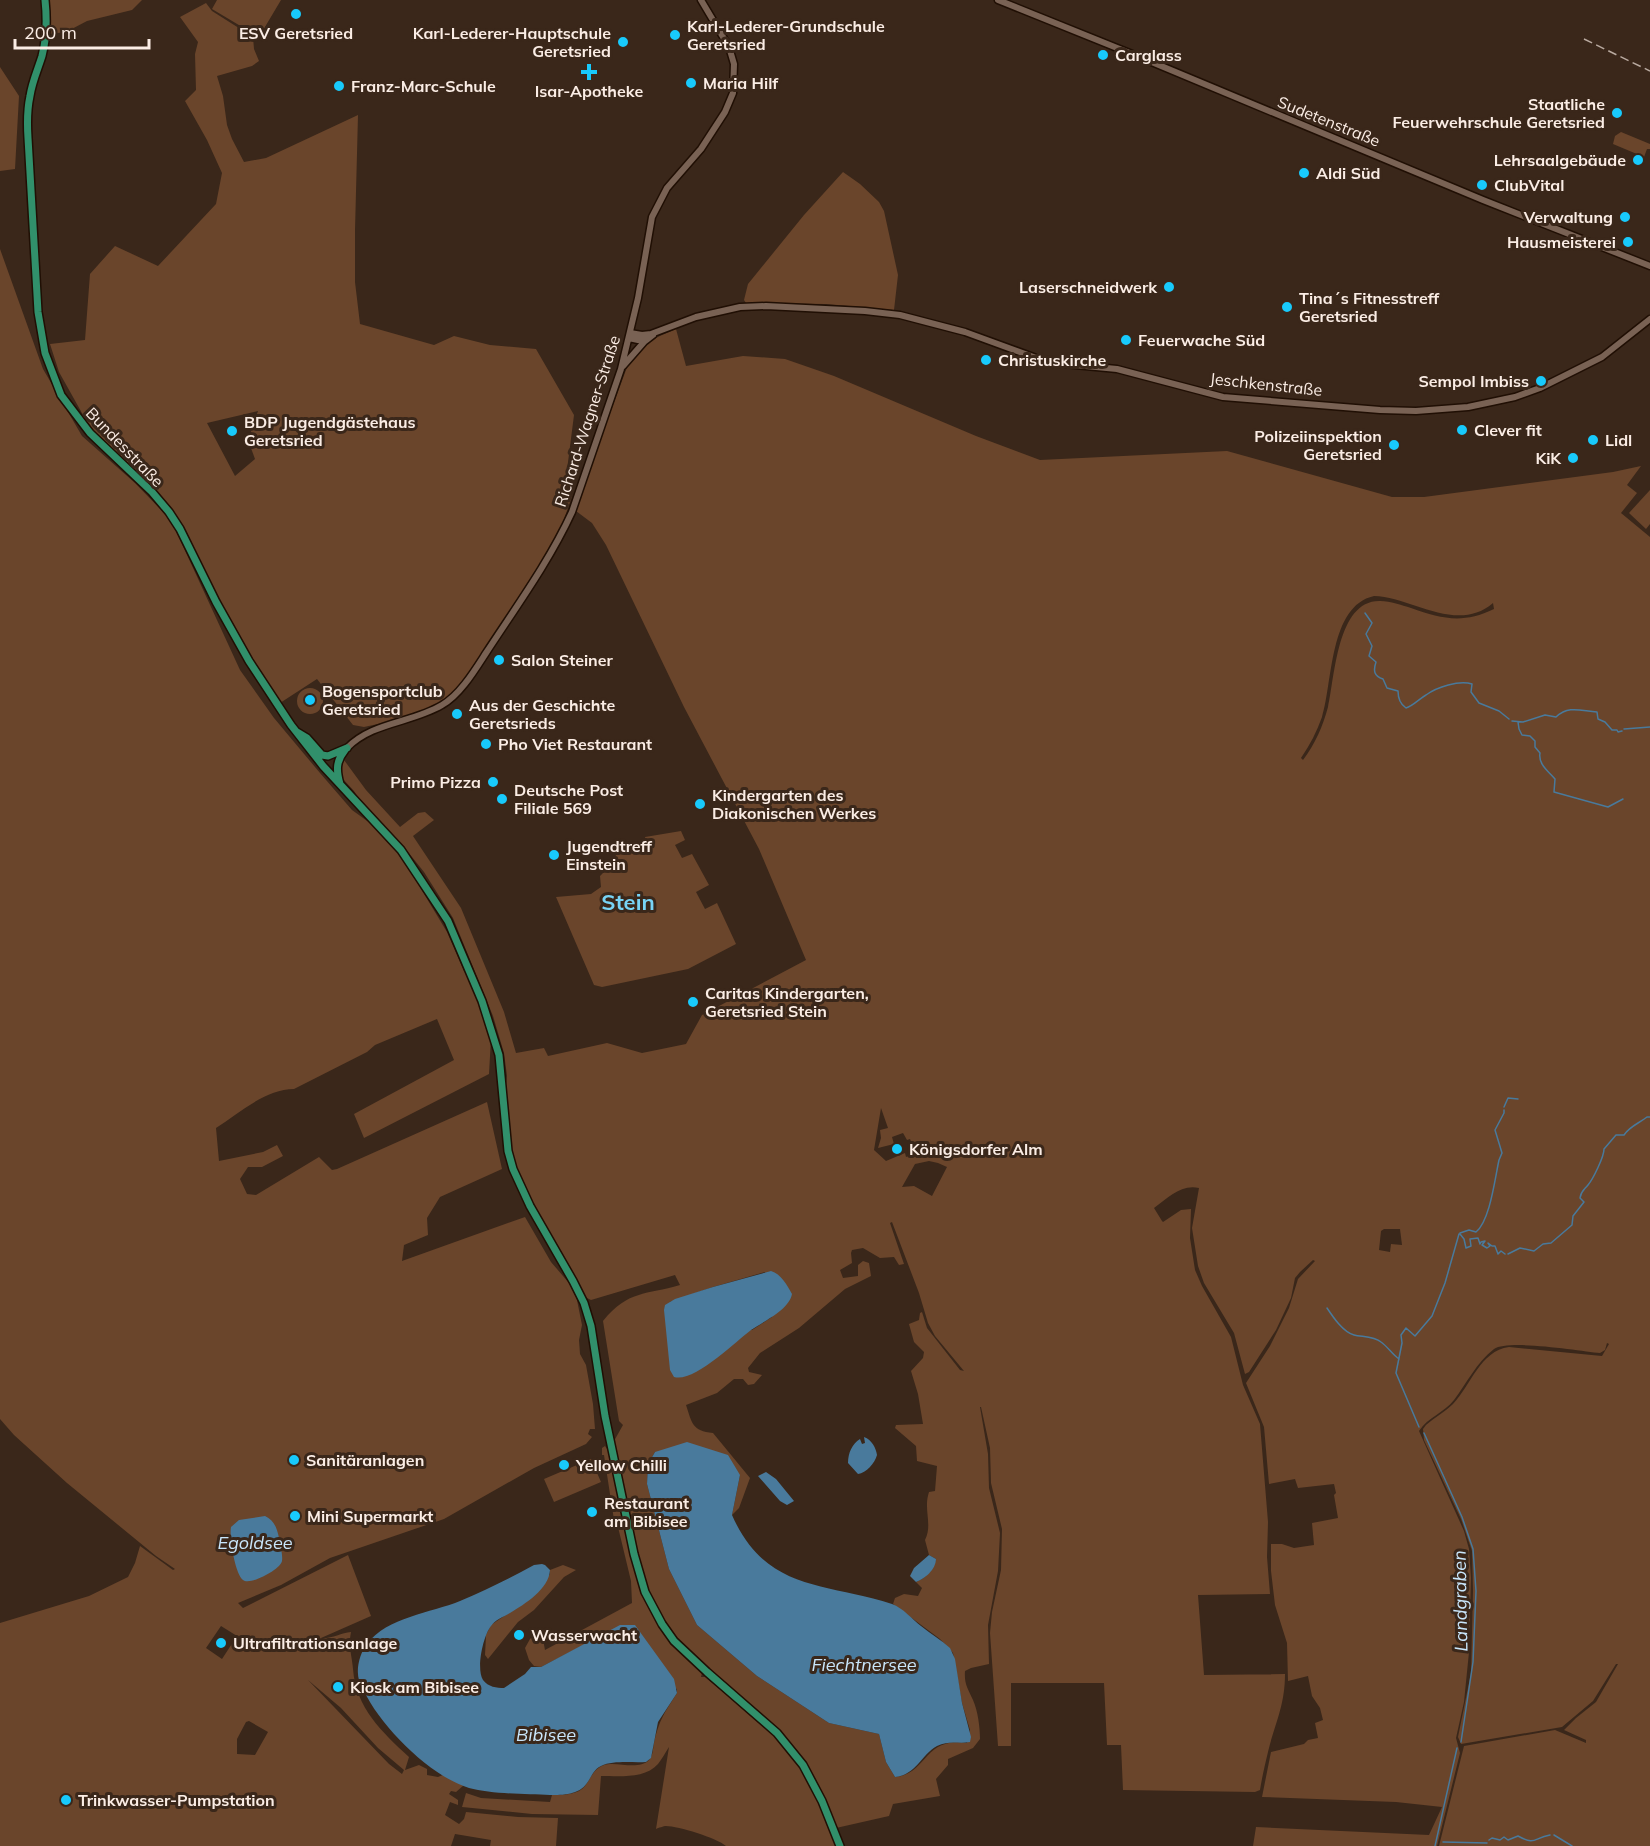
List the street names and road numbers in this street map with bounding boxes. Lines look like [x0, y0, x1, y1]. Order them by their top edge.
street label: Sudetenstraße [1275, 91, 1383, 151]
street label: Richard-Wagner-Straße [550, 333, 624, 509]
street label: Jeschkenstraße [1209, 368, 1323, 400]
street label: Bundesstraße [82, 403, 168, 491]

